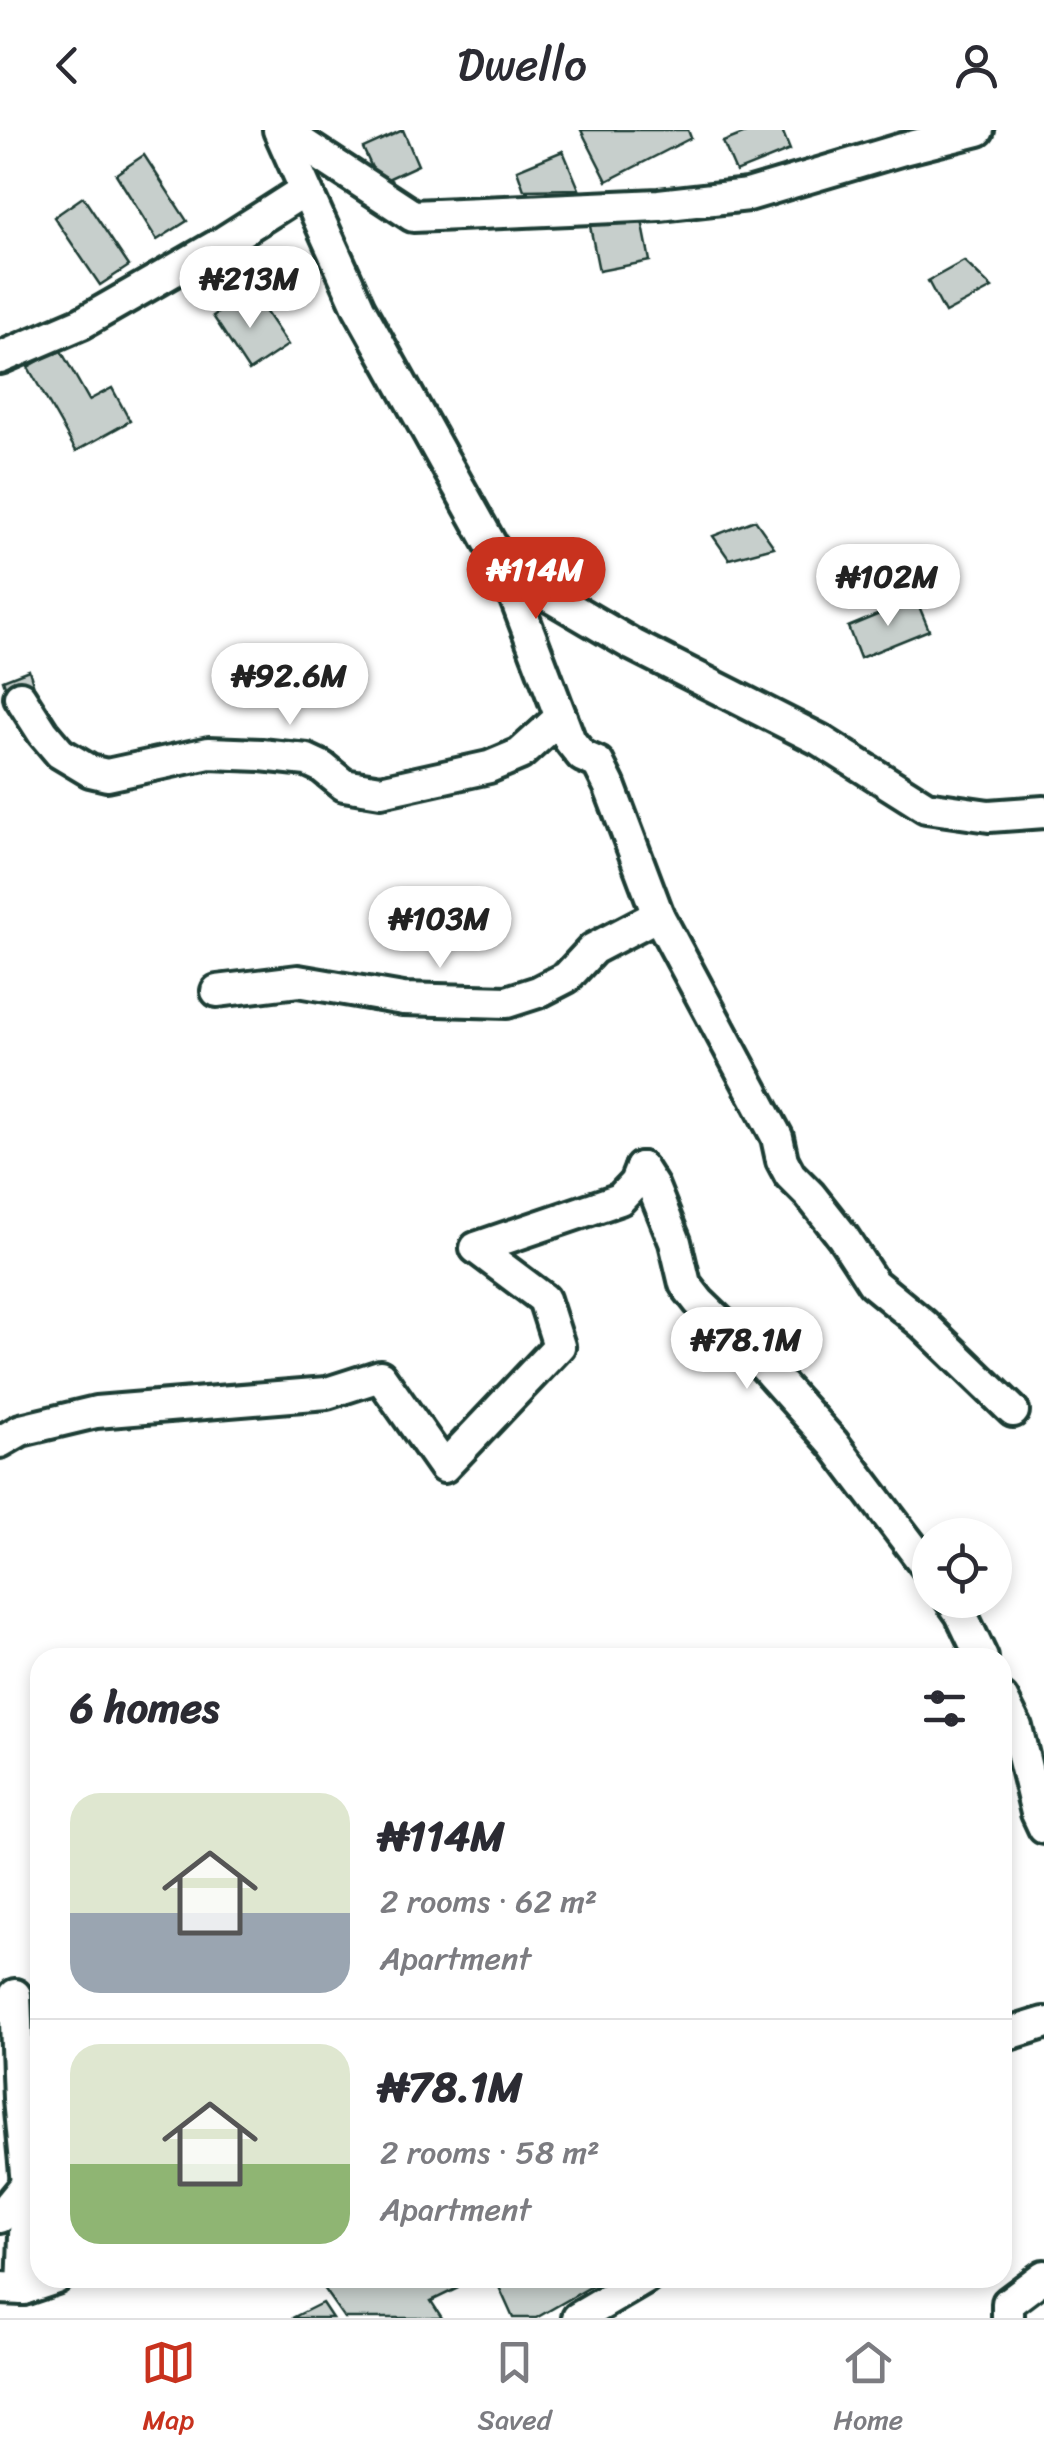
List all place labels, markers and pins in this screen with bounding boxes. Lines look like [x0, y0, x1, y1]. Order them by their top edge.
pin: ₦213M [180, 246, 320, 331]
pin: ₦114M [466, 537, 606, 622]
pin: ₦102M [818, 544, 958, 629]
pin: ₦92.6M [209, 643, 371, 728]
pin: ₦103M [370, 886, 510, 971]
pin: ₦78.1M [666, 1307, 828, 1392]

